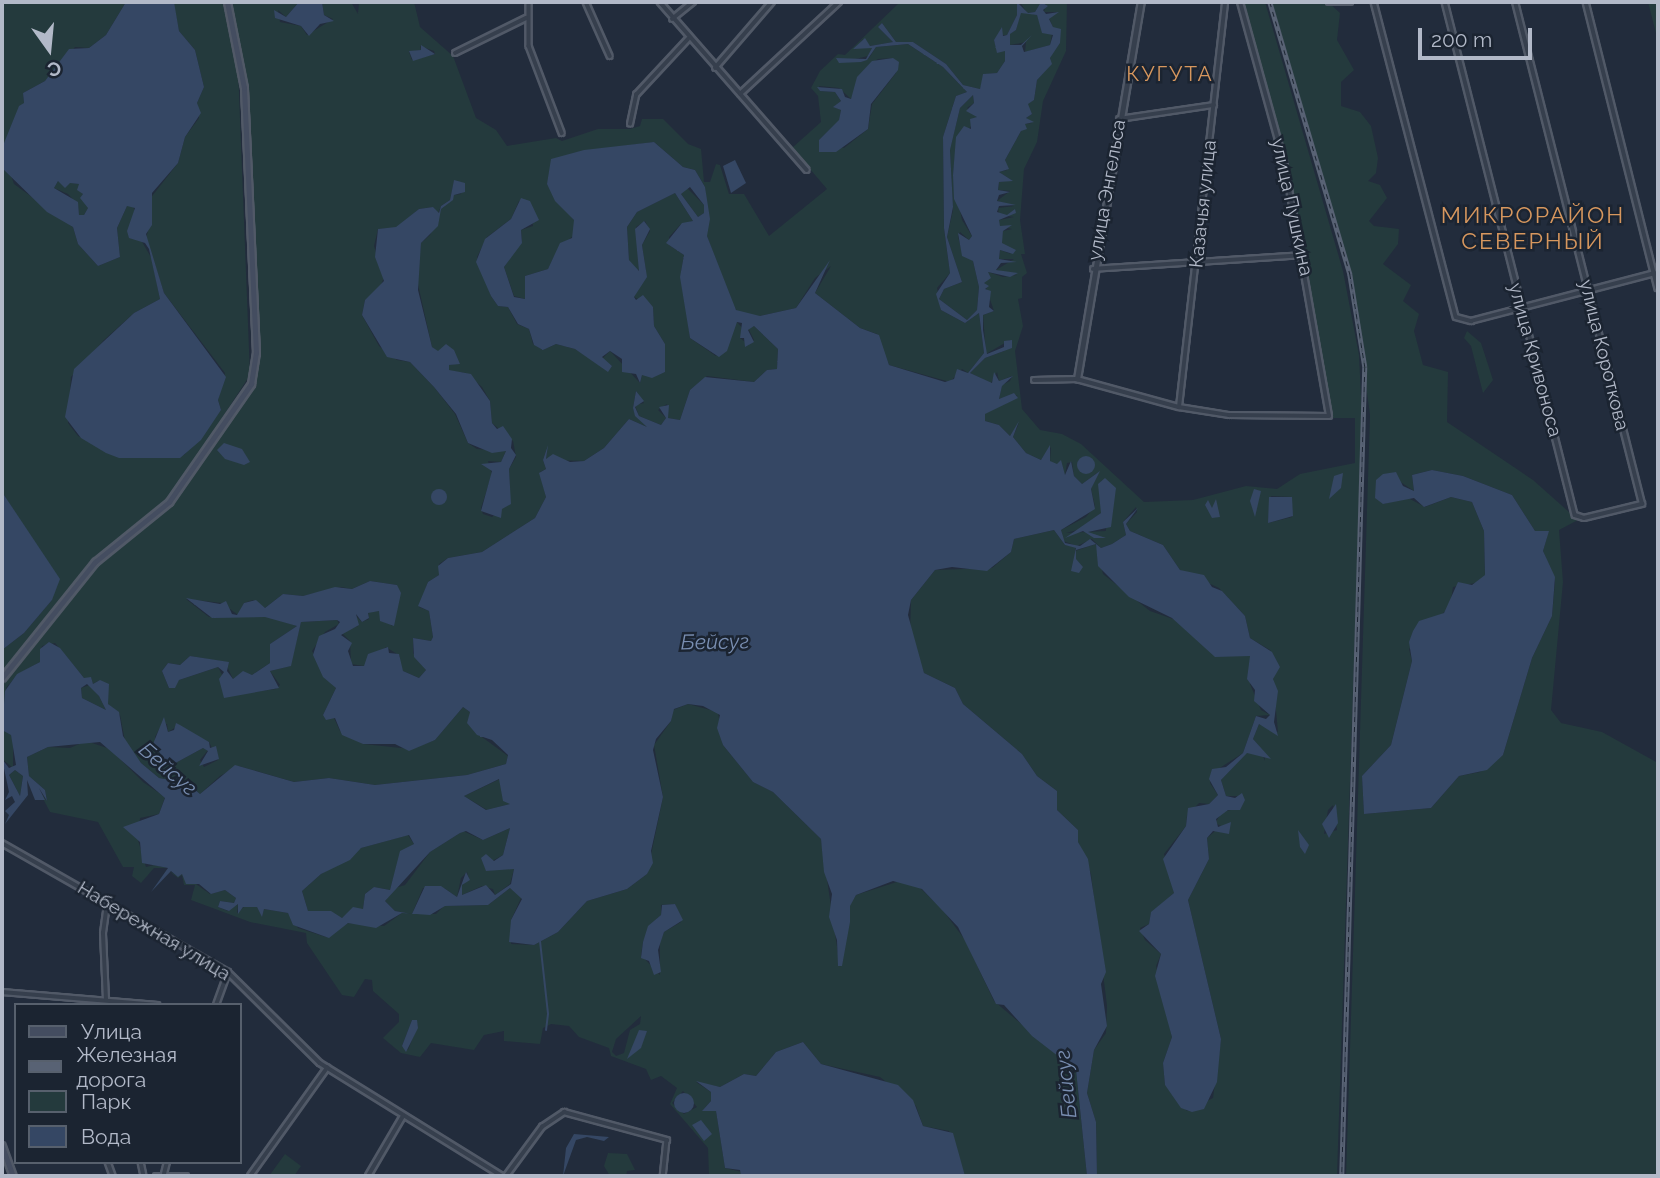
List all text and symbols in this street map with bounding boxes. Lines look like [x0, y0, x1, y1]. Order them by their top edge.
north arrow [14, 14, 84, 84]
scale bar [1422, 14, 1536, 58]
text: 200 m [1431, 27, 1492, 52]
text: С [45, 57, 64, 82]
district label: КУГУТА [1127, 61, 1213, 87]
street label: улица Энгельса [1083, 118, 1131, 262]
street label: улица Пушкина [1266, 136, 1318, 278]
street label: Казачья улица [1185, 139, 1221, 269]
district label: МИКРОРАЙОН СЕВЕРНЫЙ [1442, 201, 1624, 255]
street label: улица Короткова [1574, 277, 1634, 433]
street label: улица Кривоноса [1504, 281, 1566, 439]
water label: Бейсуг [680, 629, 750, 655]
water label: Бейсуг [134, 737, 202, 801]
street label: Набережная улица [73, 876, 235, 986]
legend [14, 1003, 242, 1164]
text: Улица [81, 1019, 142, 1044]
text: Железная дорога [76, 1042, 177, 1092]
water label: Бейсуг [1050, 1049, 1082, 1119]
text: Парк [81, 1089, 131, 1114]
text: Вода [81, 1124, 131, 1149]

